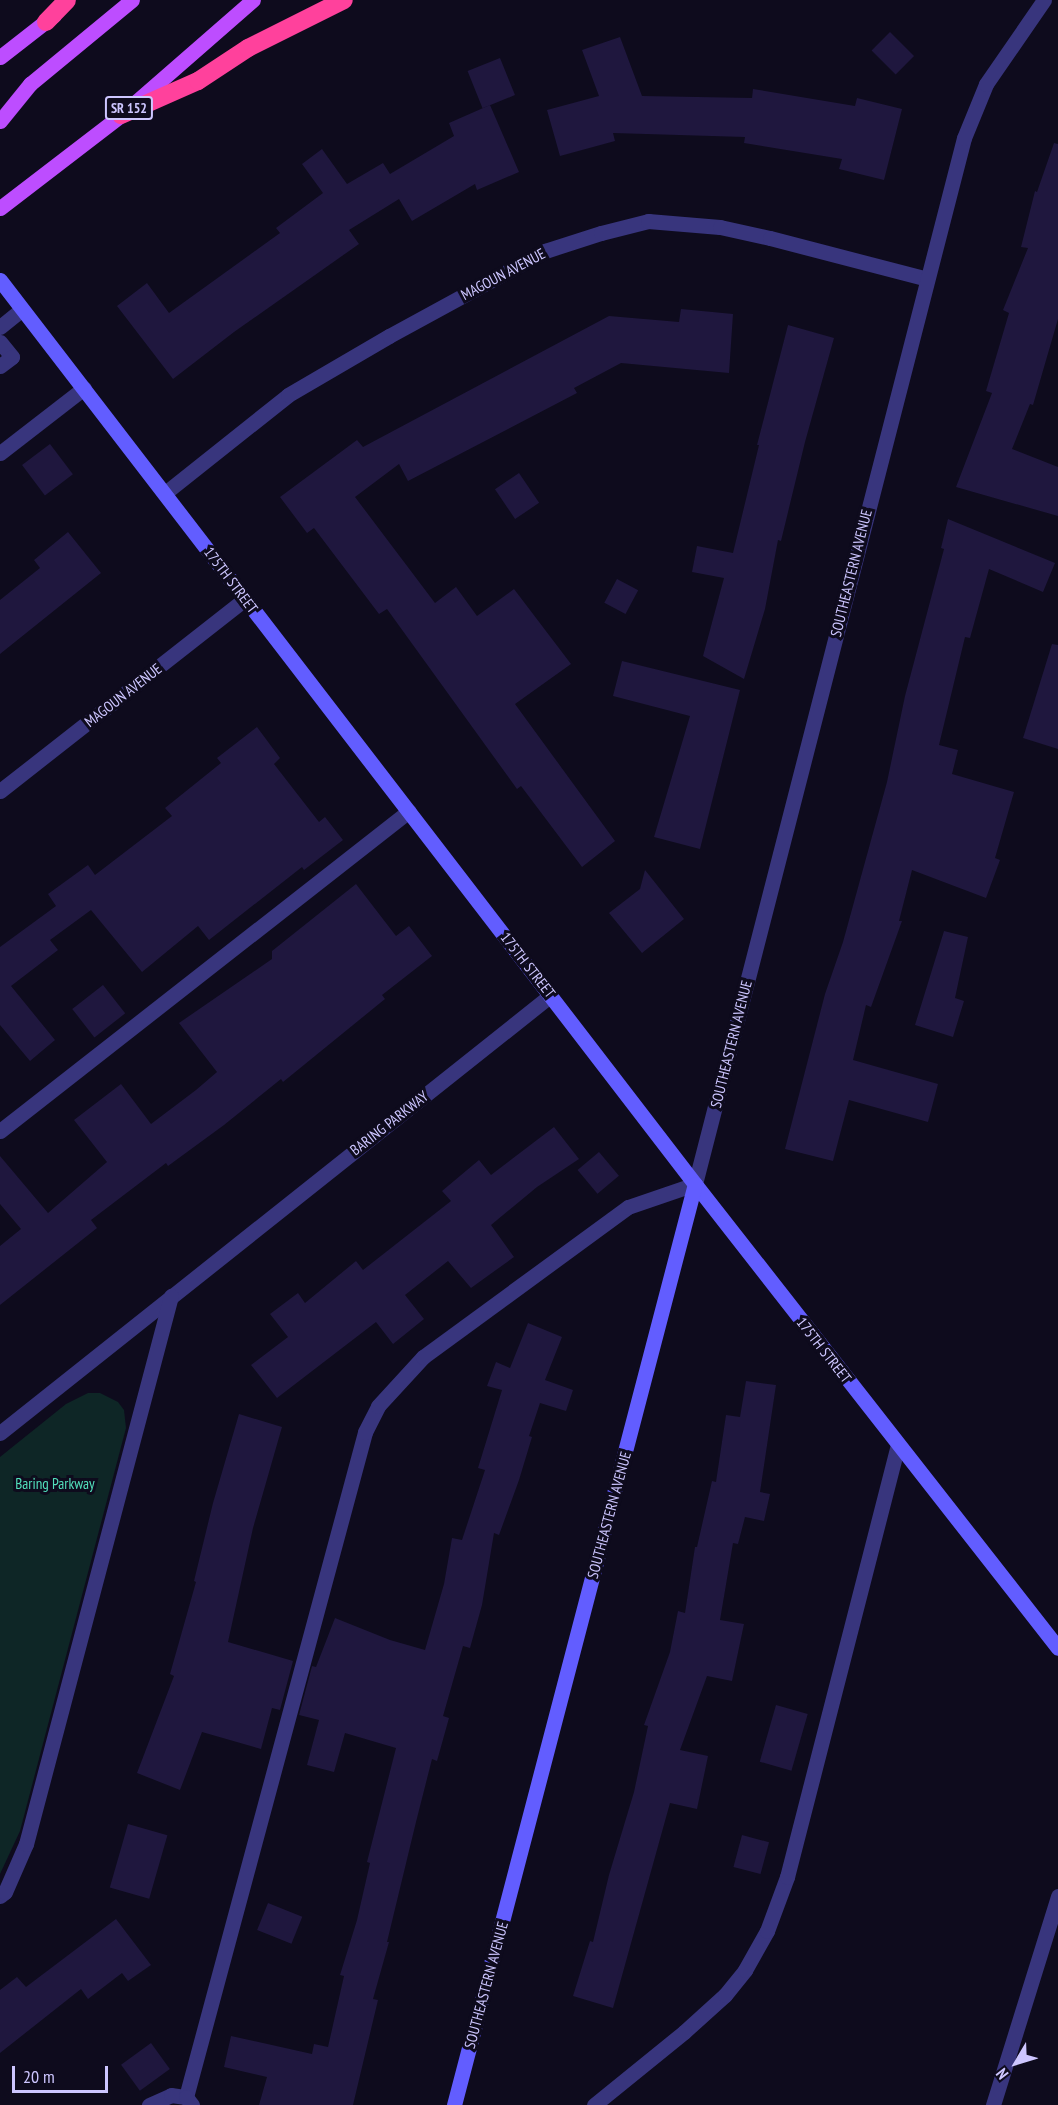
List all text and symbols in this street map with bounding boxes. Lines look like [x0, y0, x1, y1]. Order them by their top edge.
road number: SR 152 [104, 97, 154, 119]
street label: MAGOUN AVENUE [458, 244, 548, 304]
street label: SOUTHEASTERN AVENUE [826, 507, 876, 639]
street label: 175TH STREET [200, 543, 262, 617]
street label: MAGOUN AVENUE [81, 659, 165, 731]
street label: 175TH STREET [497, 929, 559, 1001]
street label: SOUTHEASTERN AVENUE [706, 978, 756, 1110]
street label: BARING PARKWAY [347, 1087, 431, 1159]
street label: 175TH STREET [793, 1314, 855, 1386]
street label: SOUTHEASTERN AVENUE [583, 1449, 635, 1581]
park label: Baring Parkway [15, 1475, 95, 1493]
street label: SOUTHEASTERN AVENUE [460, 1919, 512, 2051]
north arrow [986, 2033, 1046, 2093]
scale bar [15, 2054, 111, 2092]
text: 20 m [23, 2065, 55, 2088]
text: N [991, 2065, 1012, 2084]

